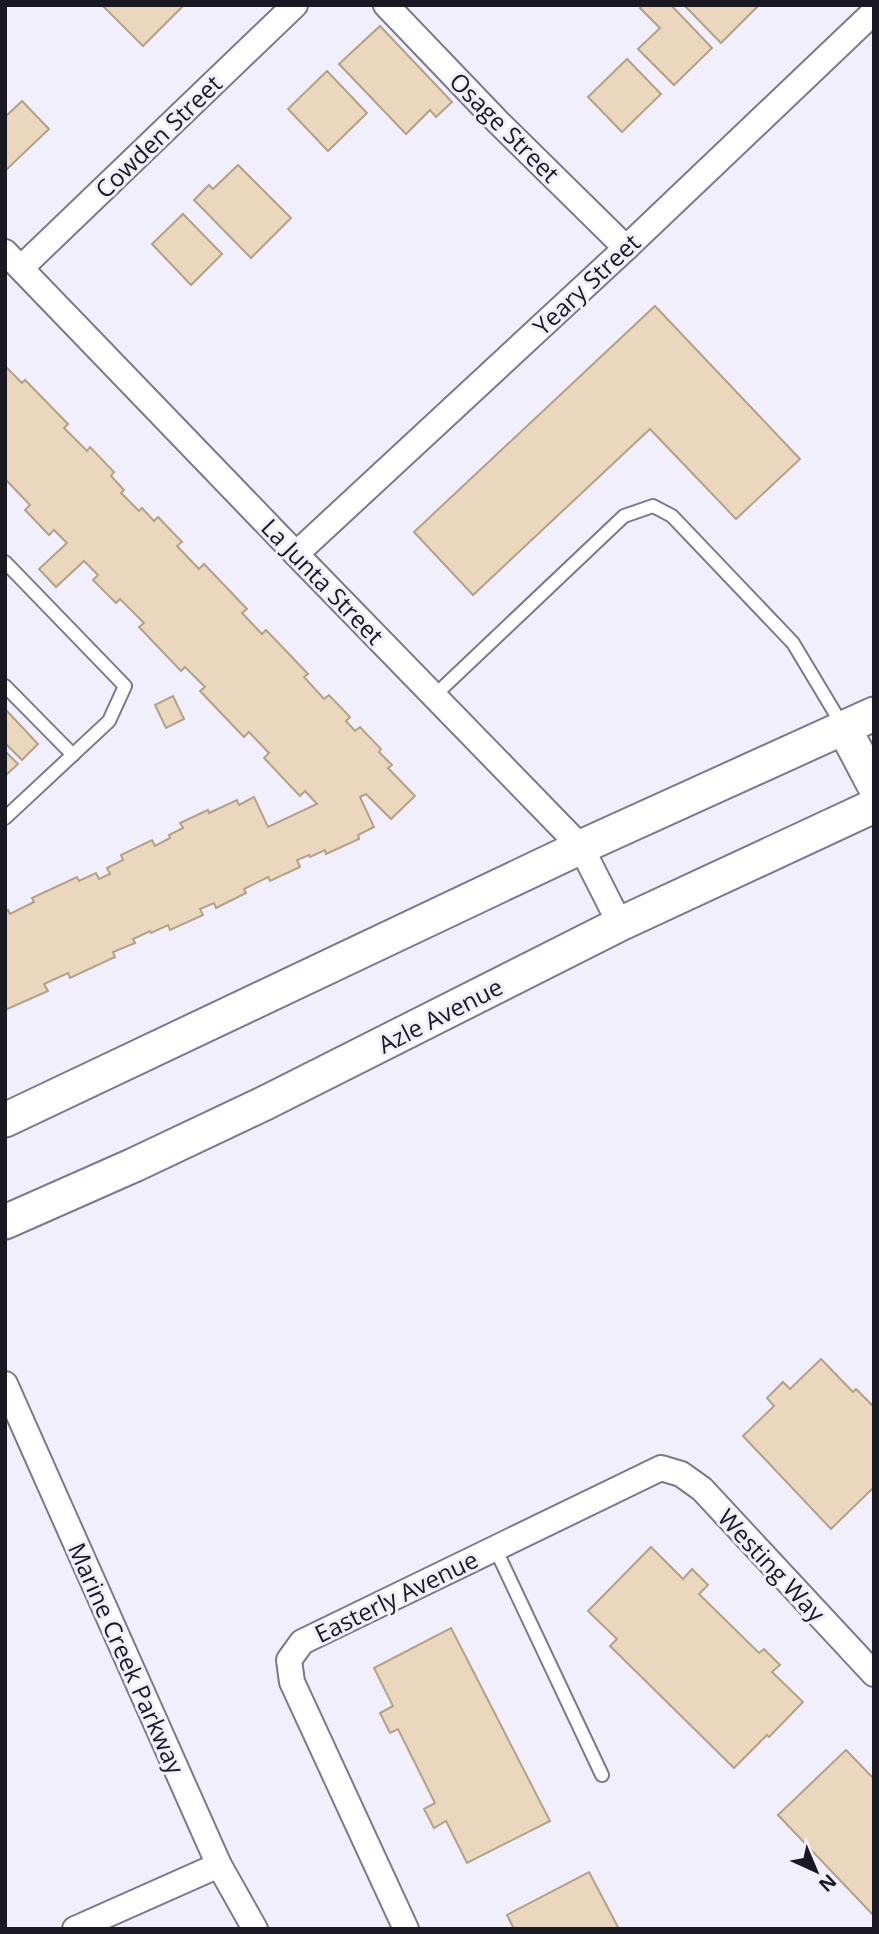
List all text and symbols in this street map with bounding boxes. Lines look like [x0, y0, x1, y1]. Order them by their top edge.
street label: Osage Street [443, 65, 567, 189]
street label: Cowden Street [87, 67, 229, 205]
street label: Yeary Street [525, 226, 647, 342]
street label: La Junta Street [254, 511, 392, 651]
street label: Azle Avenue [372, 969, 508, 1061]
street label: Westing Way [711, 1501, 834, 1629]
street label: Marine Creek Parkway [61, 1537, 193, 1780]
street label: Easterly Avenue [309, 1542, 483, 1650]
north arrow [781, 1836, 851, 1906]
text: N [813, 1869, 842, 1898]

